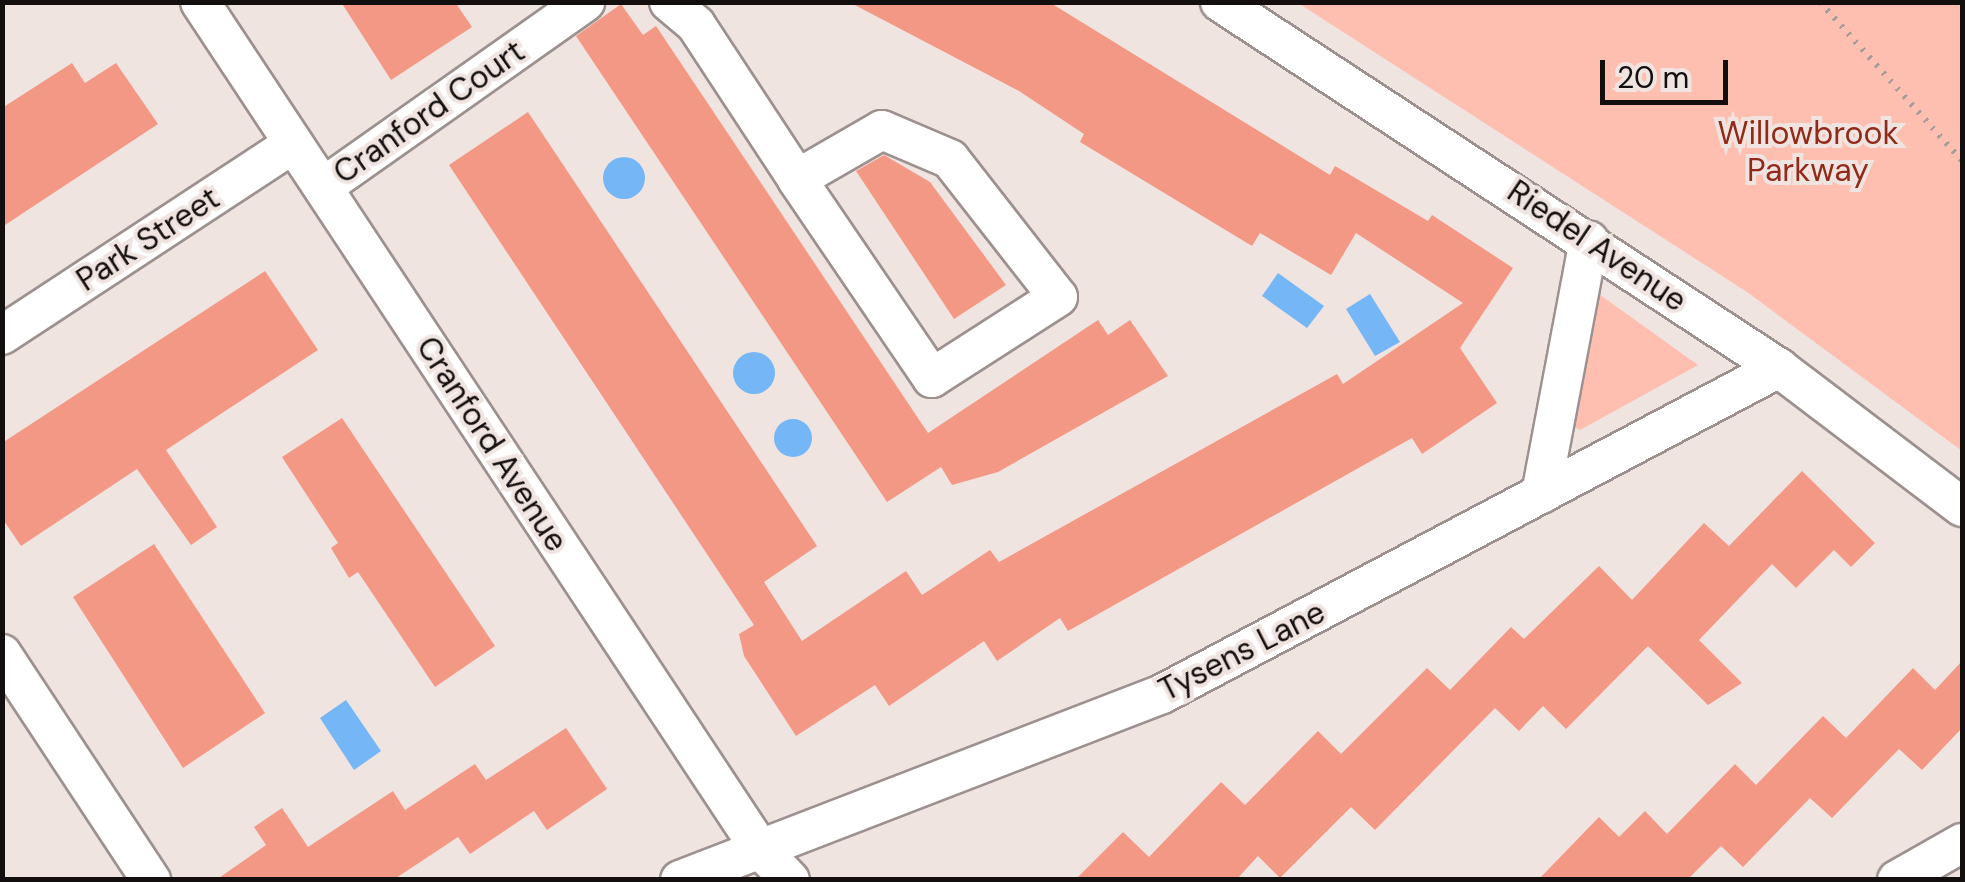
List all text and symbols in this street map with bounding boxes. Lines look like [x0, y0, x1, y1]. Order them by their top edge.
street label: Cranford Court [326, 32, 532, 192]
scale bar [1605, 40, 1732, 102]
text: 20 m [1617, 58, 1689, 97]
park label: Willowbrook Parkway [1717, 115, 1899, 190]
street label: Riedel Avenue [1500, 172, 1694, 320]
street label: Park Street [69, 179, 227, 299]
street label: Cranford Avenue [408, 329, 576, 559]
street label: Tysens Lane [1153, 593, 1331, 709]

